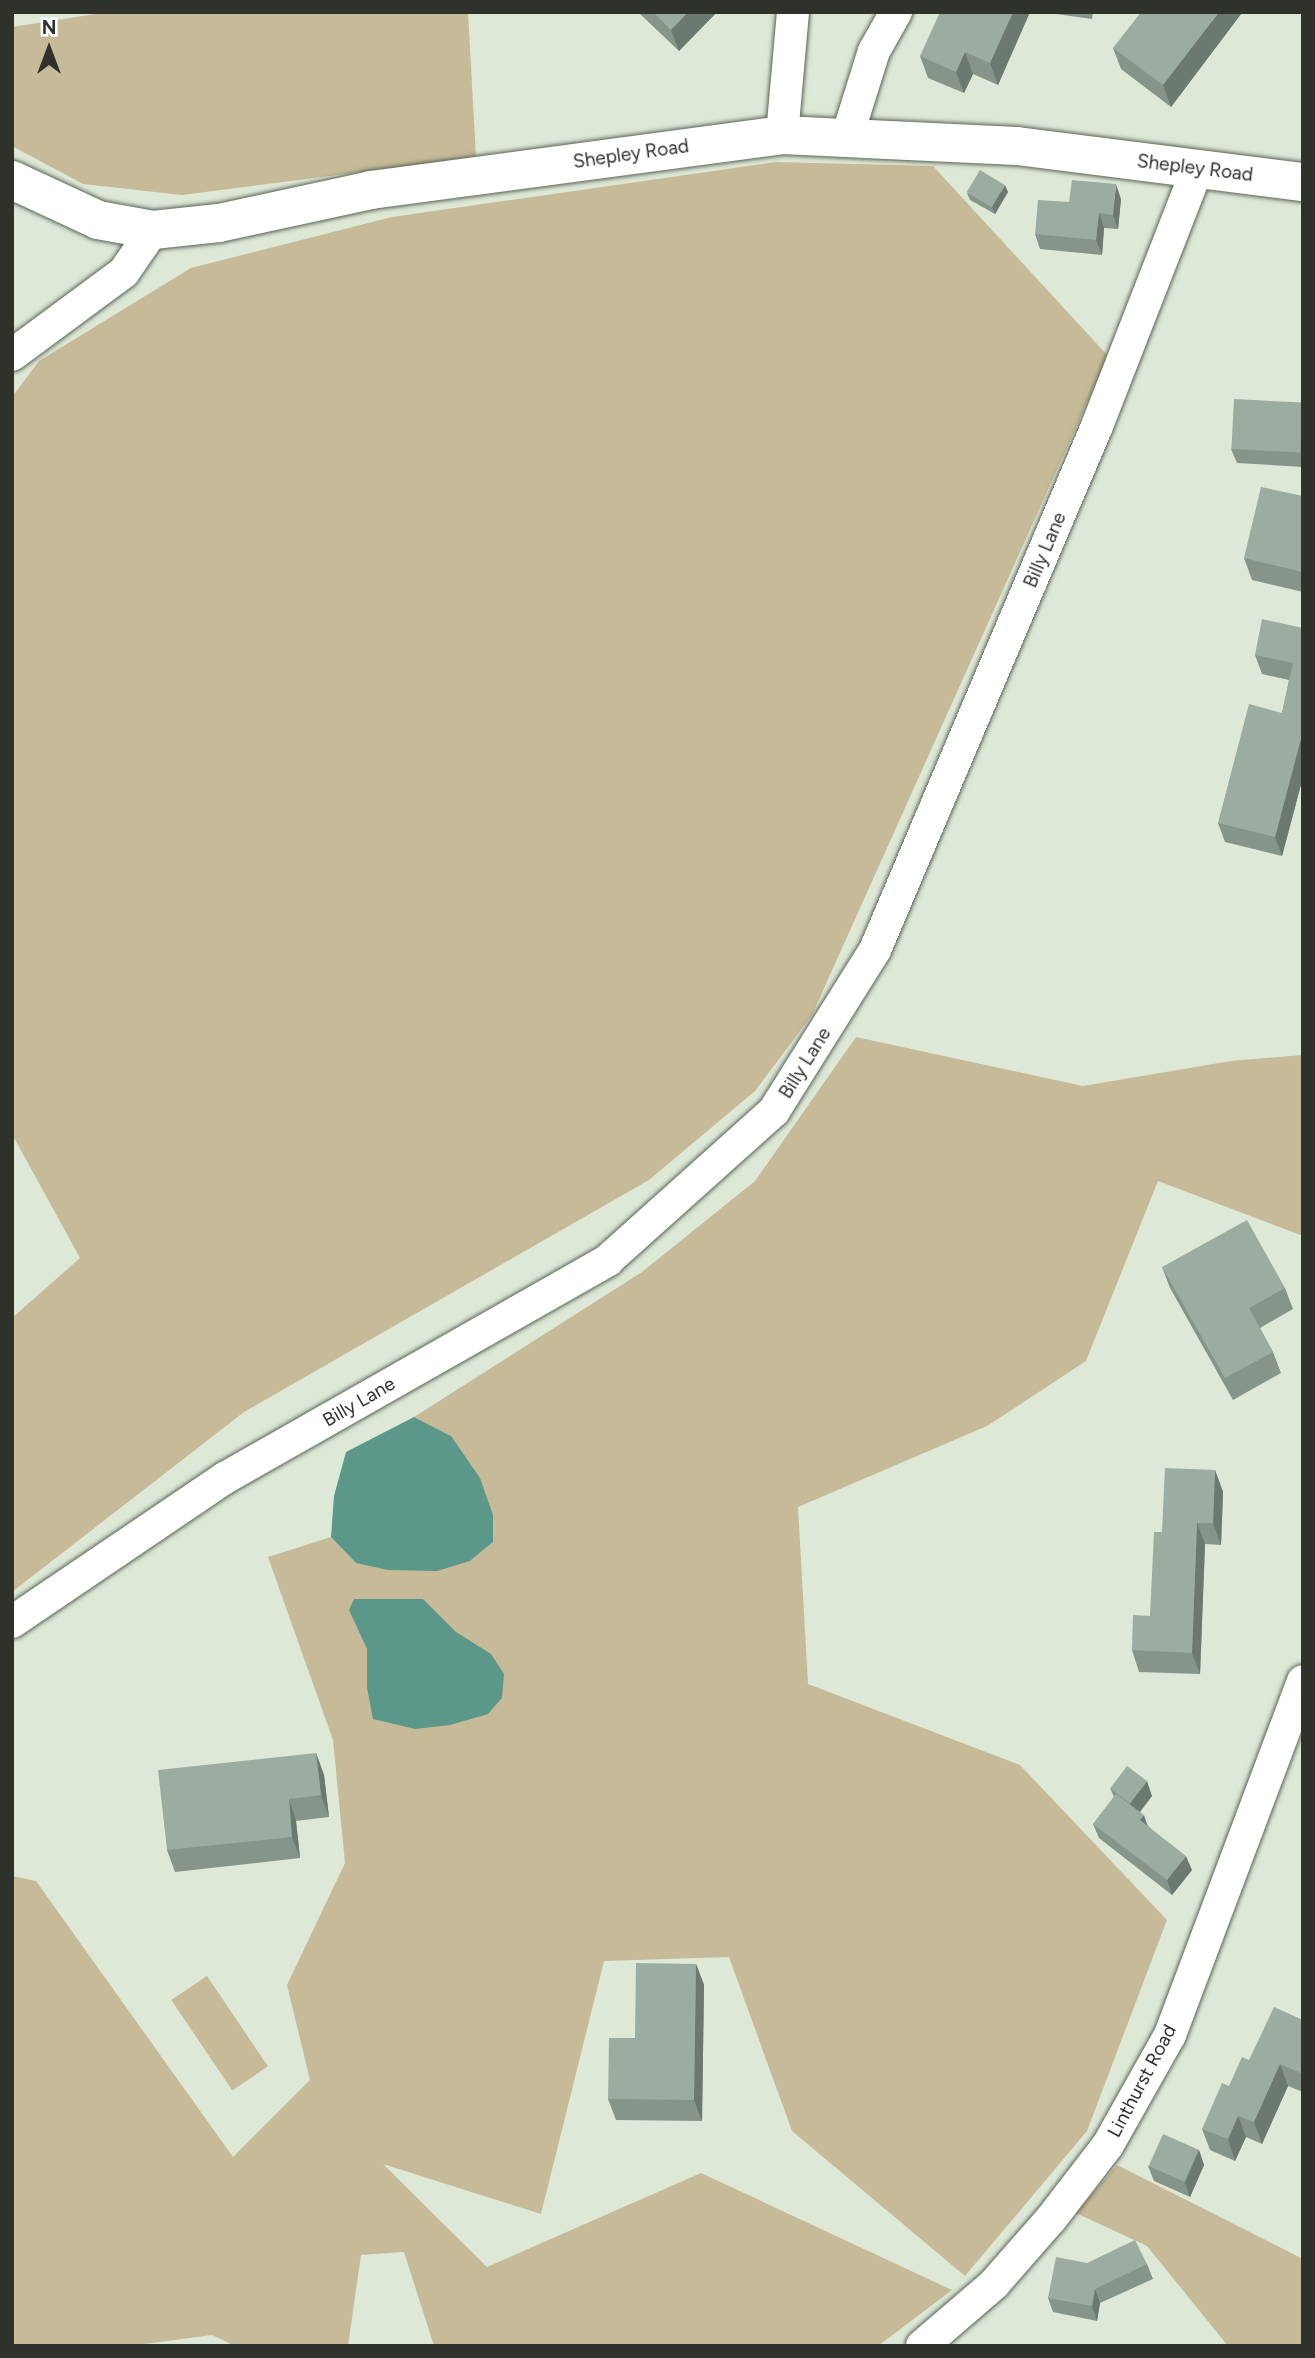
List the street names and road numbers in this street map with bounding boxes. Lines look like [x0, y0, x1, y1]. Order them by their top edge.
street label: Shepley Road [572, 135, 690, 173]
street label: Shepley Road [1136, 150, 1254, 186]
street label: Billy Lane [1019, 509, 1071, 591]
street label: Billy Lane [774, 1023, 836, 1103]
street label: Billy Lane [319, 1372, 399, 1432]
street label: Linthurst Road [1103, 2021, 1181, 2141]

